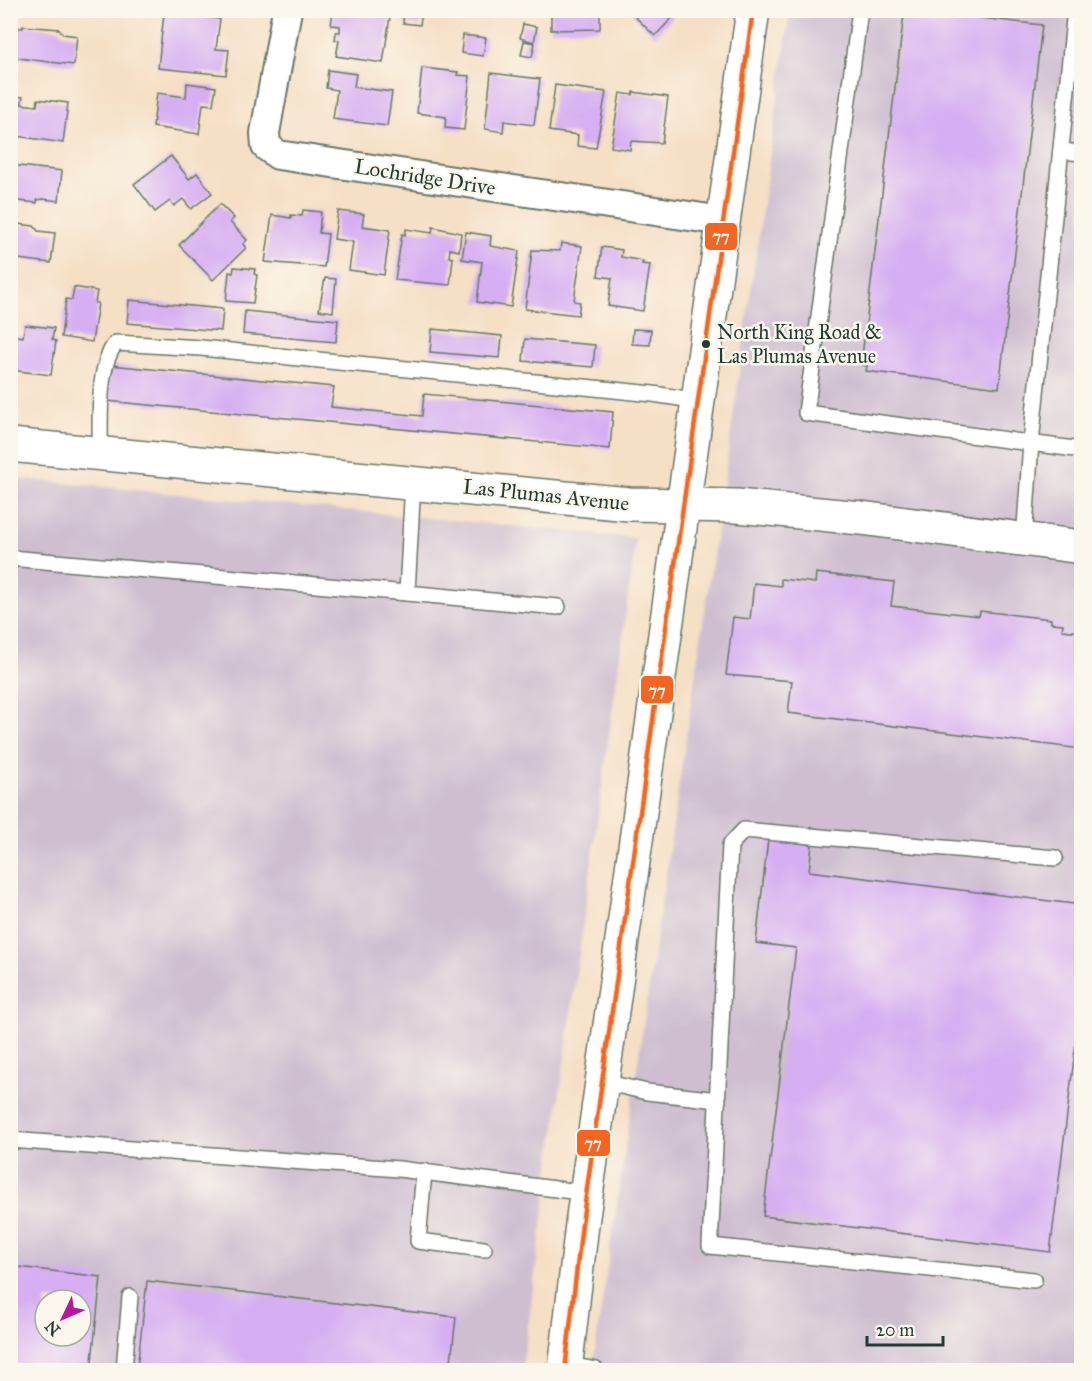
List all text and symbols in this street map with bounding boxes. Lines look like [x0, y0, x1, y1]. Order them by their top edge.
street label: Lochridge Drive [353, 153, 498, 201]
line badge: 77 [704, 222, 738, 251]
text: 77 [712, 227, 730, 246]
place label: North King Road & Las Plumas Avenue [717, 320, 882, 368]
marker: North King Road & Las Plumas Avenue [700, 338, 712, 350]
street label: Las Plumas Avenue [462, 473, 631, 517]
line badge: 77 [640, 675, 674, 704]
text: 77 [648, 681, 666, 700]
line badge: 77 [576, 1129, 611, 1157]
text: 77 [584, 1134, 602, 1153]
north arrow [33, 1288, 93, 1348]
scale bar [867, 1309, 944, 1347]
text: N [41, 1316, 64, 1340]
text: 20 m [876, 1319, 914, 1341]

